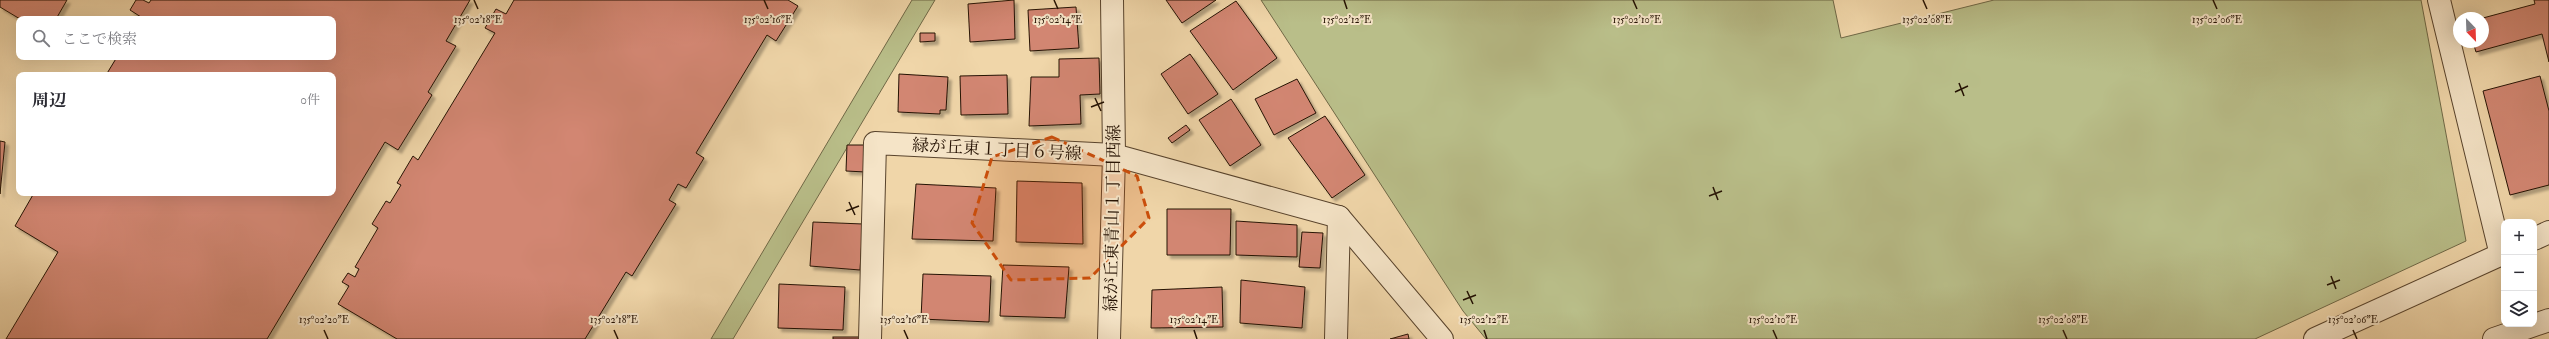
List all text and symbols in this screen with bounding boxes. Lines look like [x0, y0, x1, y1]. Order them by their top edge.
north arrow [2453, 12, 2489, 48]
text: 135°02'18"E [454, 14, 502, 26]
text: 135°02'16"E [744, 14, 792, 26]
text: 135°02'14"E [1034, 14, 1082, 26]
text: 135°02'12"E [1323, 14, 1371, 26]
text: 135°02'10"E [1613, 14, 1661, 26]
text: 135°02'08"E [1902, 14, 1952, 26]
text: 135°02'06"E [2192, 14, 2242, 26]
search box [16, 16, 336, 60]
icon: search [30, 27, 52, 49]
text: ここで検索 [62, 30, 137, 49]
text: 周辺 [32, 90, 66, 111]
text: 0件 [300, 92, 320, 108]
street label: 緑が丘東青山１丁目西線 [1100, 124, 1125, 312]
street label: 緑が丘東１丁目６号線 [912, 135, 1082, 164]
map controls [2501, 219, 2537, 327]
button: + [2501, 219, 2537, 255]
button: − [2501, 255, 2537, 291]
button: layers [2501, 291, 2537, 327]
text: 135°02'20"E [299, 314, 349, 326]
text: 135°02'18"E [590, 314, 638, 326]
text: 135°02'16"E [880, 314, 928, 326]
text: 135°02'14"E [1170, 314, 1218, 326]
text: 135°02'12"E [1460, 314, 1508, 326]
text: 135°02'10"E [1749, 314, 1797, 326]
text: 135°02'08"E [2038, 314, 2088, 326]
text: 135°02'06"E [2328, 314, 2378, 326]

